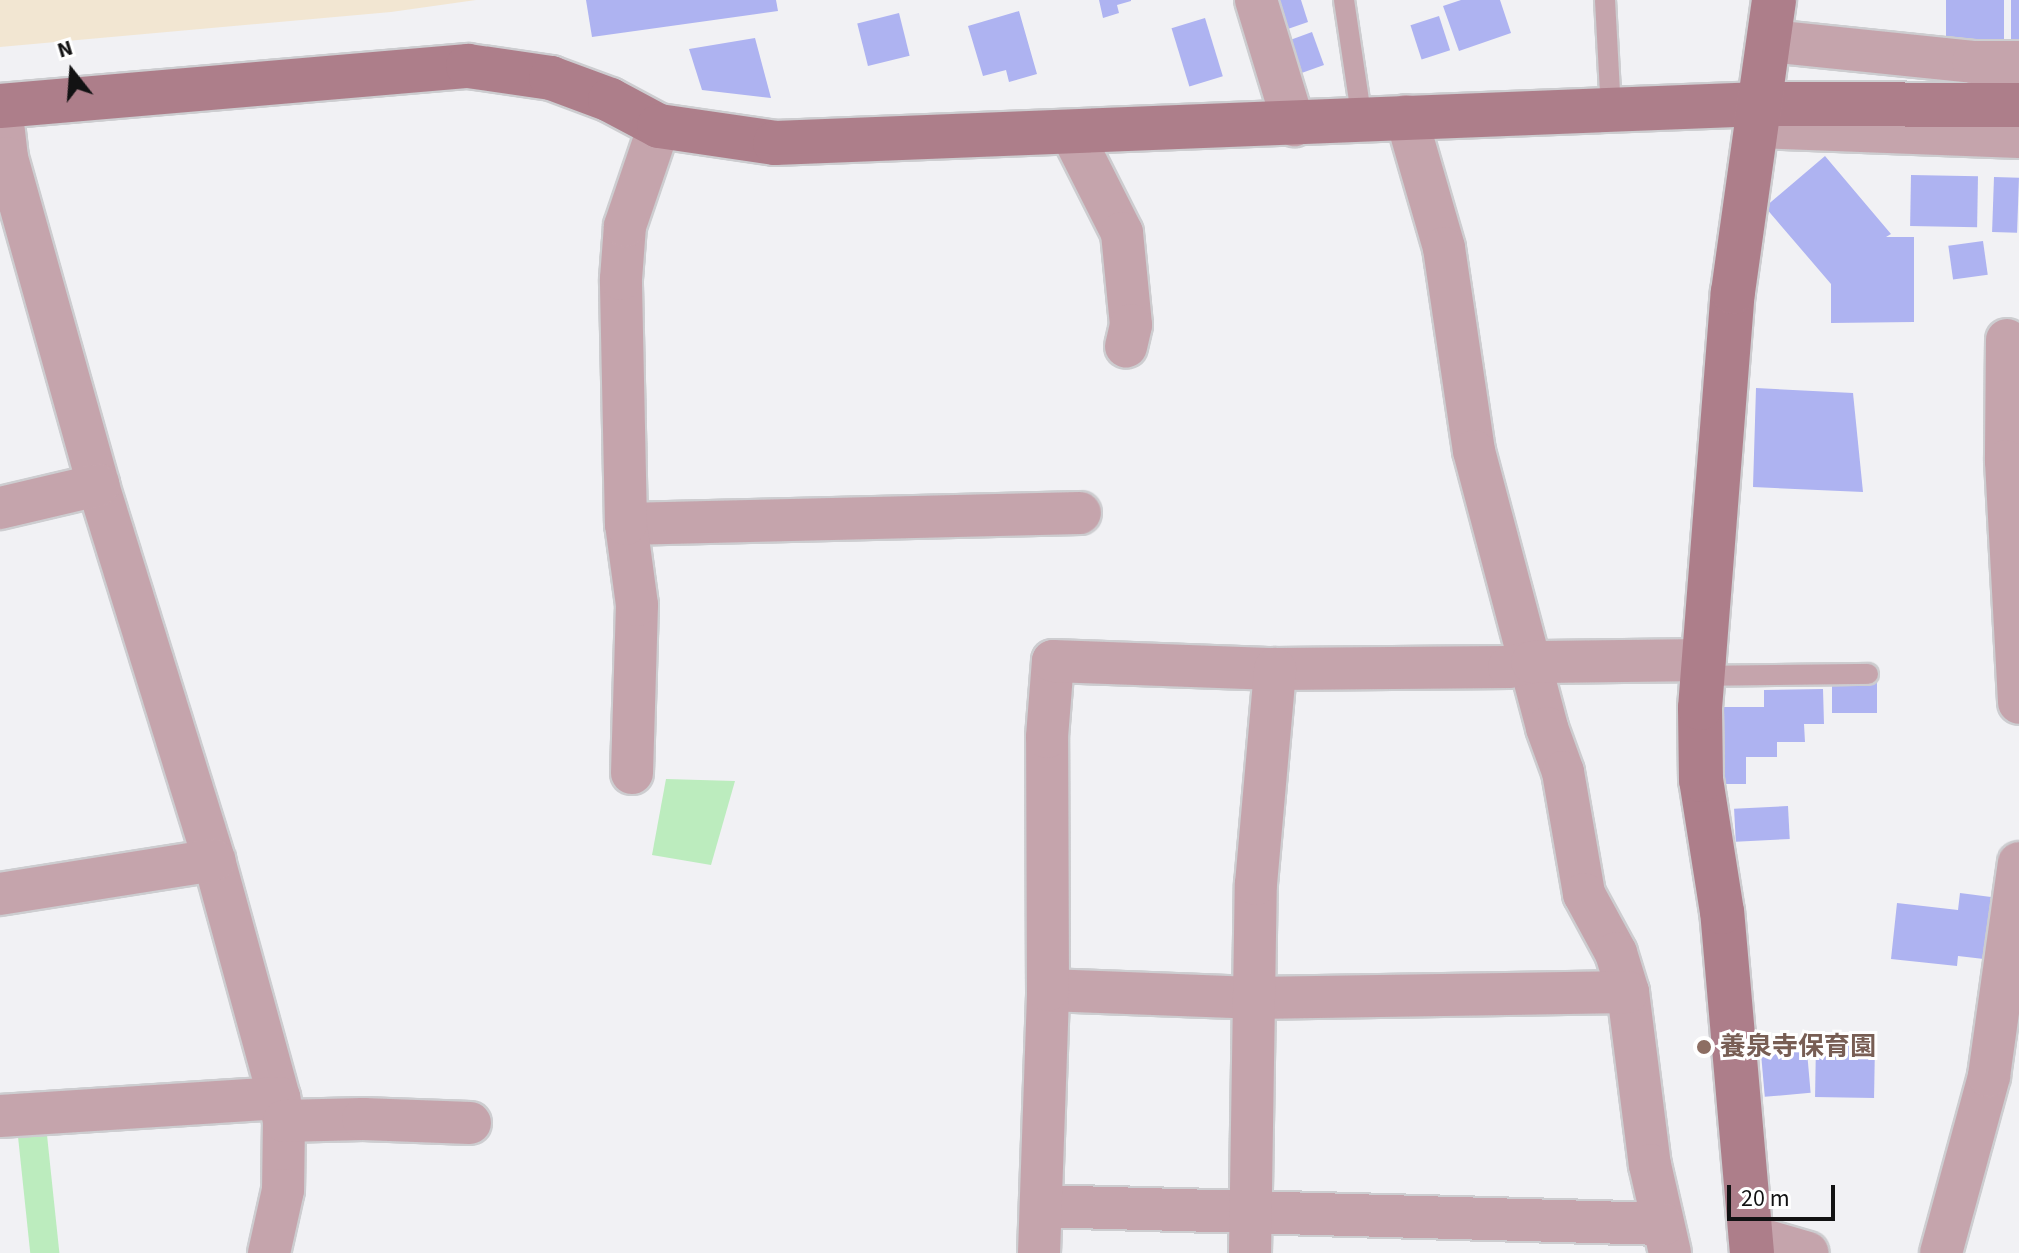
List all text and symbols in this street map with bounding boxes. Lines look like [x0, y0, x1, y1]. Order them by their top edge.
north arrow [32, 32, 112, 112]
text: N [53, 32, 77, 66]
place label: 養泉寺保育園 [1720, 1031, 1876, 1063]
marker: 養泉寺保育園 [1695, 1038, 1713, 1056]
scale bar [1731, 1169, 1839, 1219]
text: 20 m [1741, 1181, 1790, 1216]

